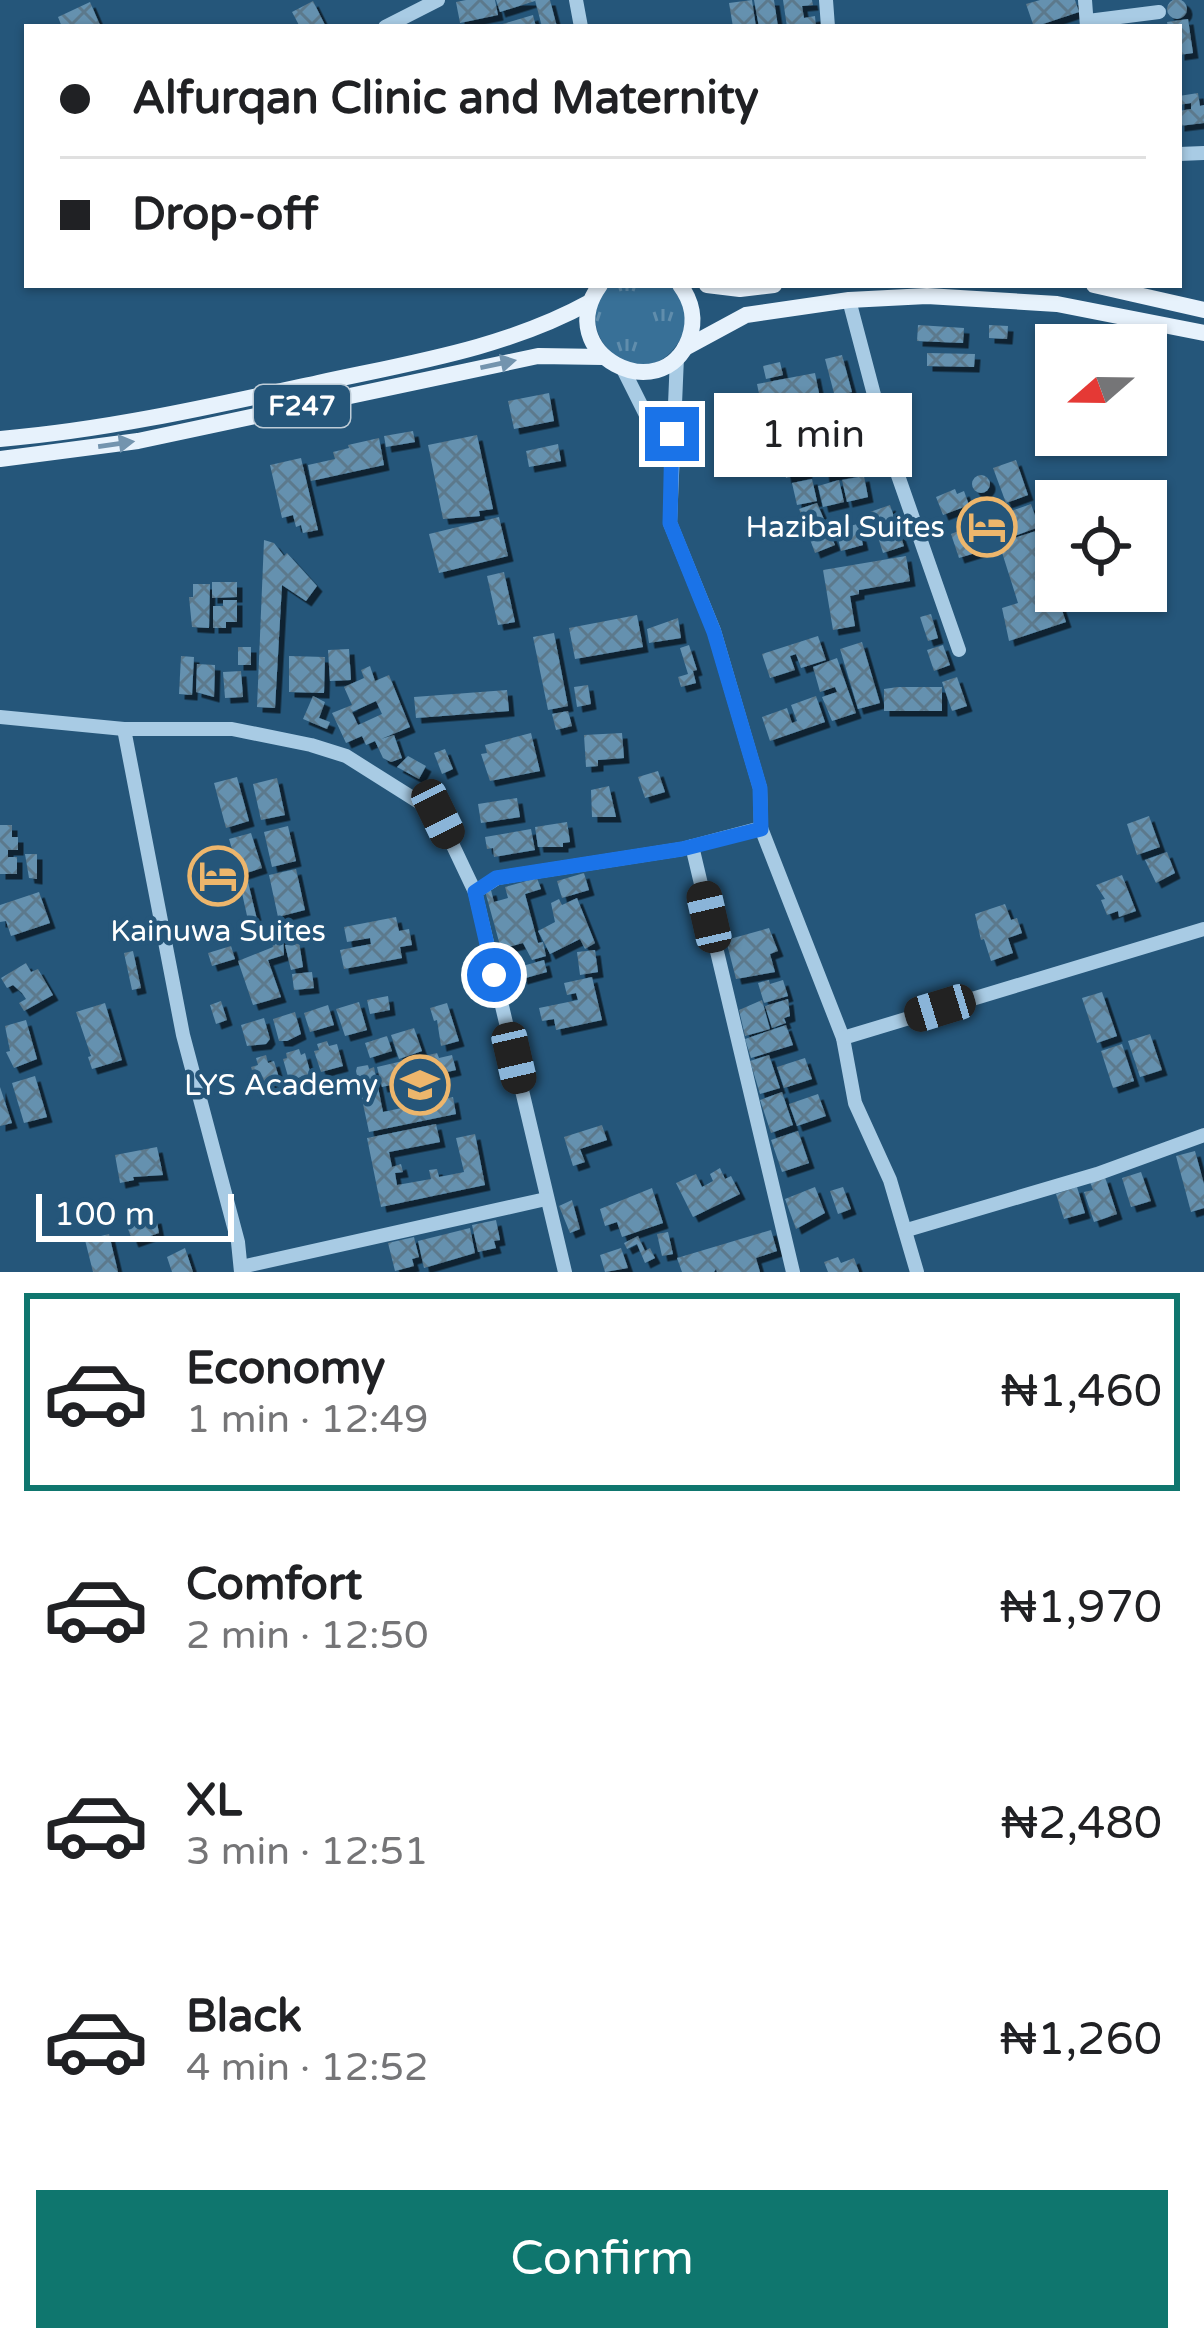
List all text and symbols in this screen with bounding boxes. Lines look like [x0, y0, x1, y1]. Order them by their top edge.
text: Alfurqan Clinic and Maternity [132, 72, 759, 126]
text: Drop-off [132, 188, 318, 242]
north arrow [1035, 324, 1167, 456]
map controls [1035, 324, 1167, 612]
one-way arrow [479, 354, 517, 373]
road number: F247 [254, 385, 350, 427]
callout: 1 min [714, 392, 912, 476]
route end [645, 407, 699, 461]
text: 1 min [761, 411, 865, 458]
one-way arrow [98, 434, 135, 453]
button: locate [1035, 480, 1167, 612]
hotel icon: Hazibal Suites [956, 496, 1018, 558]
place label: Hazibal Suites [745, 509, 945, 546]
car [406, 774, 470, 854]
hotel icon: Kainuwa Suites [187, 845, 249, 907]
car [683, 878, 735, 956]
place label: Kainuwa Suites [110, 913, 326, 950]
route start [467, 948, 521, 1002]
car [900, 980, 980, 1036]
car [488, 1019, 540, 1097]
school or university icon: LYS Academy [389, 1054, 451, 1116]
place label: LYS Academy [184, 1067, 378, 1104]
scale bar [36, 1188, 234, 1241]
text: 100 m [54, 1195, 155, 1234]
icon: car [42, 1338, 150, 1446]
text: Economy [186, 1342, 385, 1396]
text: ₦1,460 [1000, 1365, 1162, 1419]
text: 1 min · 12:49 [186, 1396, 428, 1443]
icon: car [42, 1554, 150, 1662]
text: Comfort [186, 1558, 362, 1612]
text: ₦1,970 [1000, 1581, 1162, 1635]
text: 2 min · 12:50 [186, 1612, 428, 1659]
icon: car [42, 1770, 150, 1878]
text: XL [186, 1774, 242, 1828]
text: ₦2,480 [1000, 1797, 1162, 1851]
text: 3 min · 12:51 [186, 1828, 428, 1875]
icon: car [42, 1986, 150, 2094]
text: Black [186, 1990, 302, 2044]
text: ₦1,260 [1000, 2013, 1162, 2067]
text: 4 min · 12:52 [186, 2044, 428, 2091]
button: Confirm [36, 2190, 1168, 2328]

